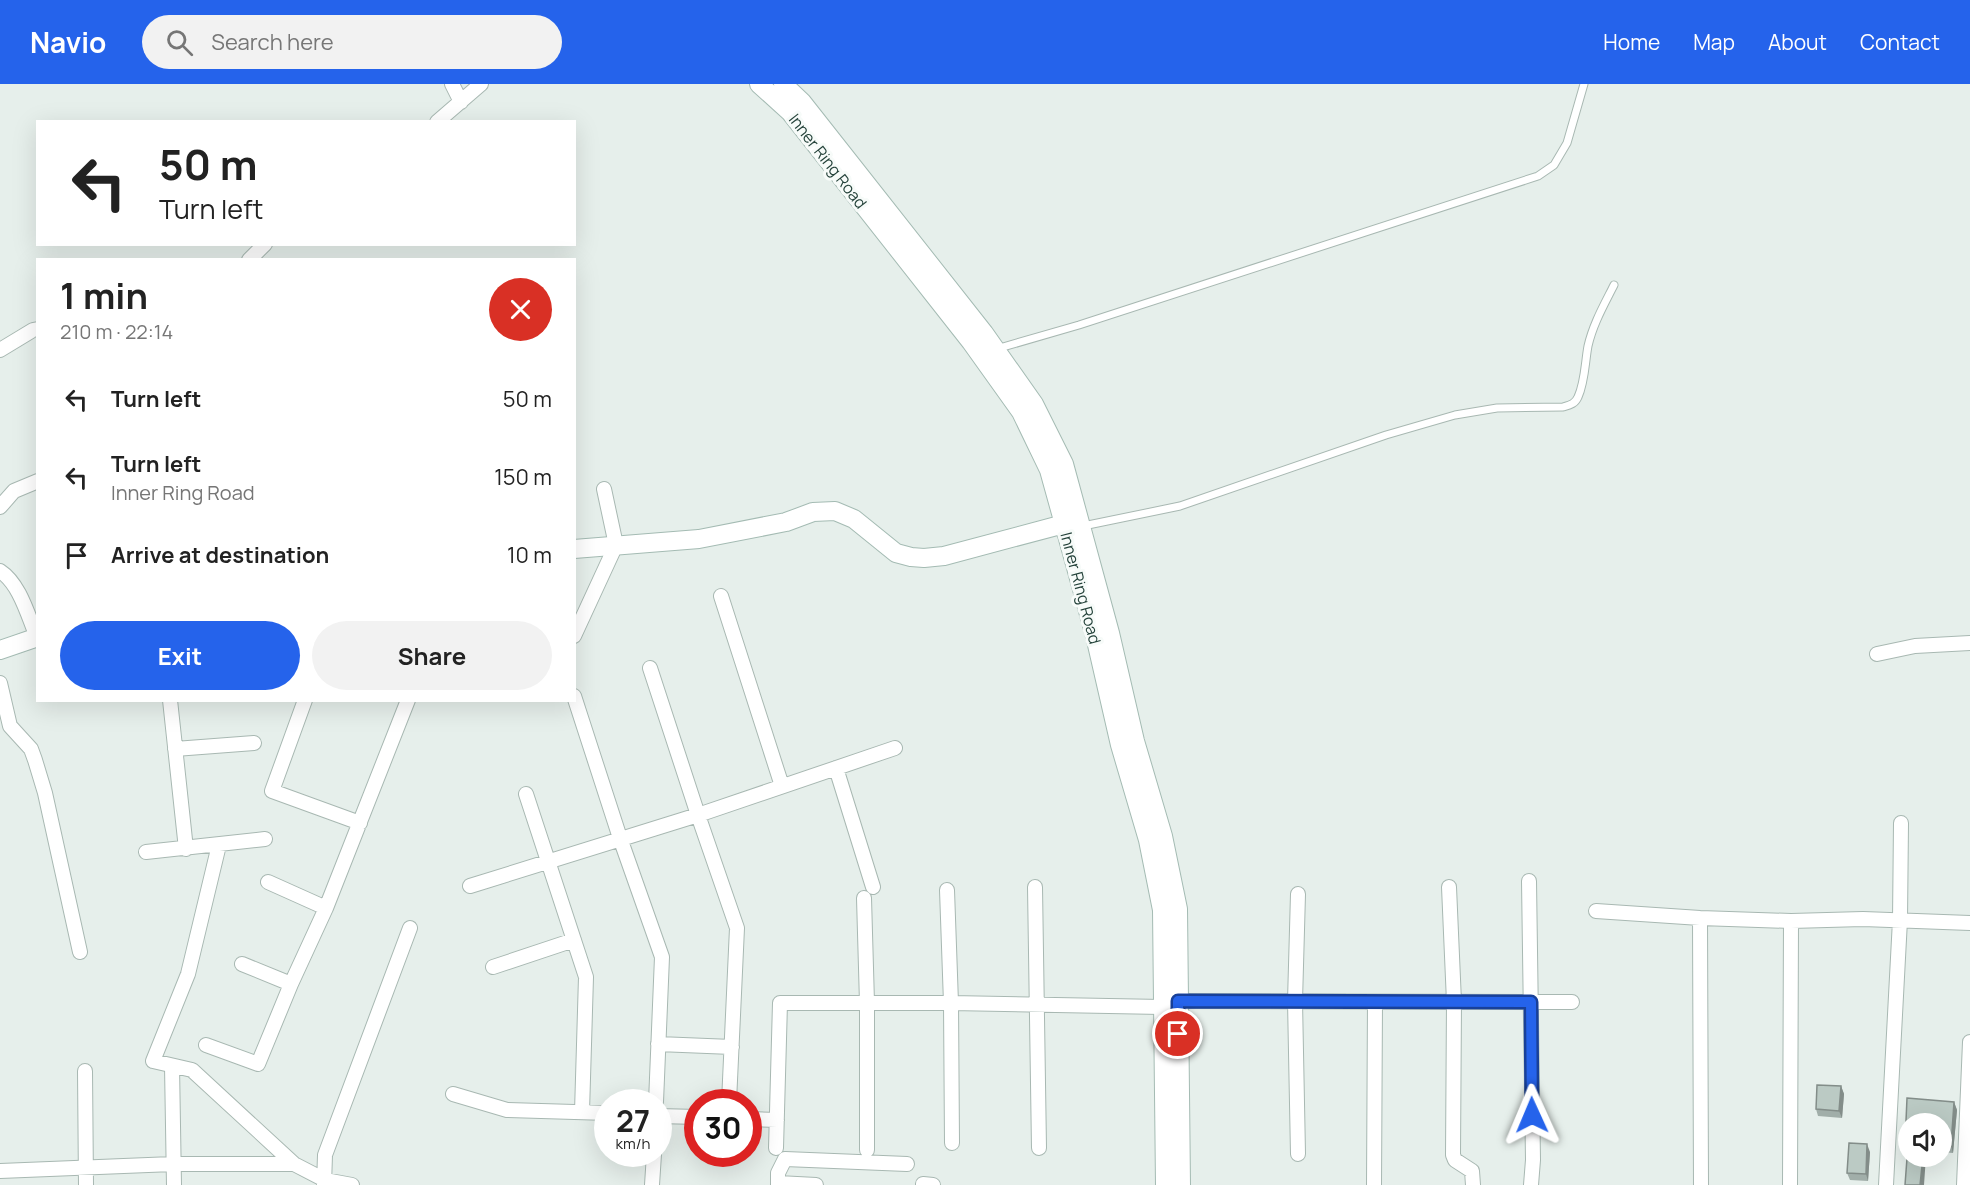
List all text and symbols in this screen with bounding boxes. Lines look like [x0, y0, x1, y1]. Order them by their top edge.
search box [142, 15, 562, 69]
text: Navio [30, 23, 106, 61]
icon: search [163, 26, 196, 59]
text: Search here [211, 27, 334, 57]
text: Home [1603, 28, 1660, 56]
text: Map [1693, 28, 1735, 56]
text: About [1768, 28, 1827, 56]
text: Contact [1860, 28, 1940, 56]
street label: Inner Ring Road [784, 109, 872, 213]
text: 50 m [159, 135, 257, 193]
icon: left [60, 144, 138, 222]
text: Turn left [159, 190, 263, 227]
text: 1 min [60, 271, 148, 320]
button: close [489, 278, 552, 341]
text: 210 m · 22:14 [60, 318, 173, 345]
icon: left [60, 383, 93, 416]
text: Turn left [111, 384, 201, 414]
text: 50 m [503, 384, 552, 414]
text: Turn left [111, 449, 201, 479]
icon: left [60, 461, 93, 494]
text: 150 m [494, 462, 552, 492]
text: Inner Ring Road [111, 479, 255, 506]
street label: Inner Ring Road [1056, 530, 1106, 646]
icon: arrive [60, 539, 93, 572]
text: Arrive at destination [111, 540, 329, 570]
text: 10 m [507, 540, 552, 570]
button: Exit [60, 621, 300, 690]
button: Share [312, 621, 552, 690]
pin [1152, 1008, 1203, 1059]
icon: arrive [1161, 1017, 1194, 1050]
position arrow [1500, 1083, 1564, 1147]
speed limit sign: 30 [684, 1089, 762, 1167]
text: 27 [616, 1100, 650, 1141]
map controls [1898, 1113, 1952, 1167]
button: sound [1898, 1113, 1952, 1167]
text: km/h [616, 1133, 650, 1154]

